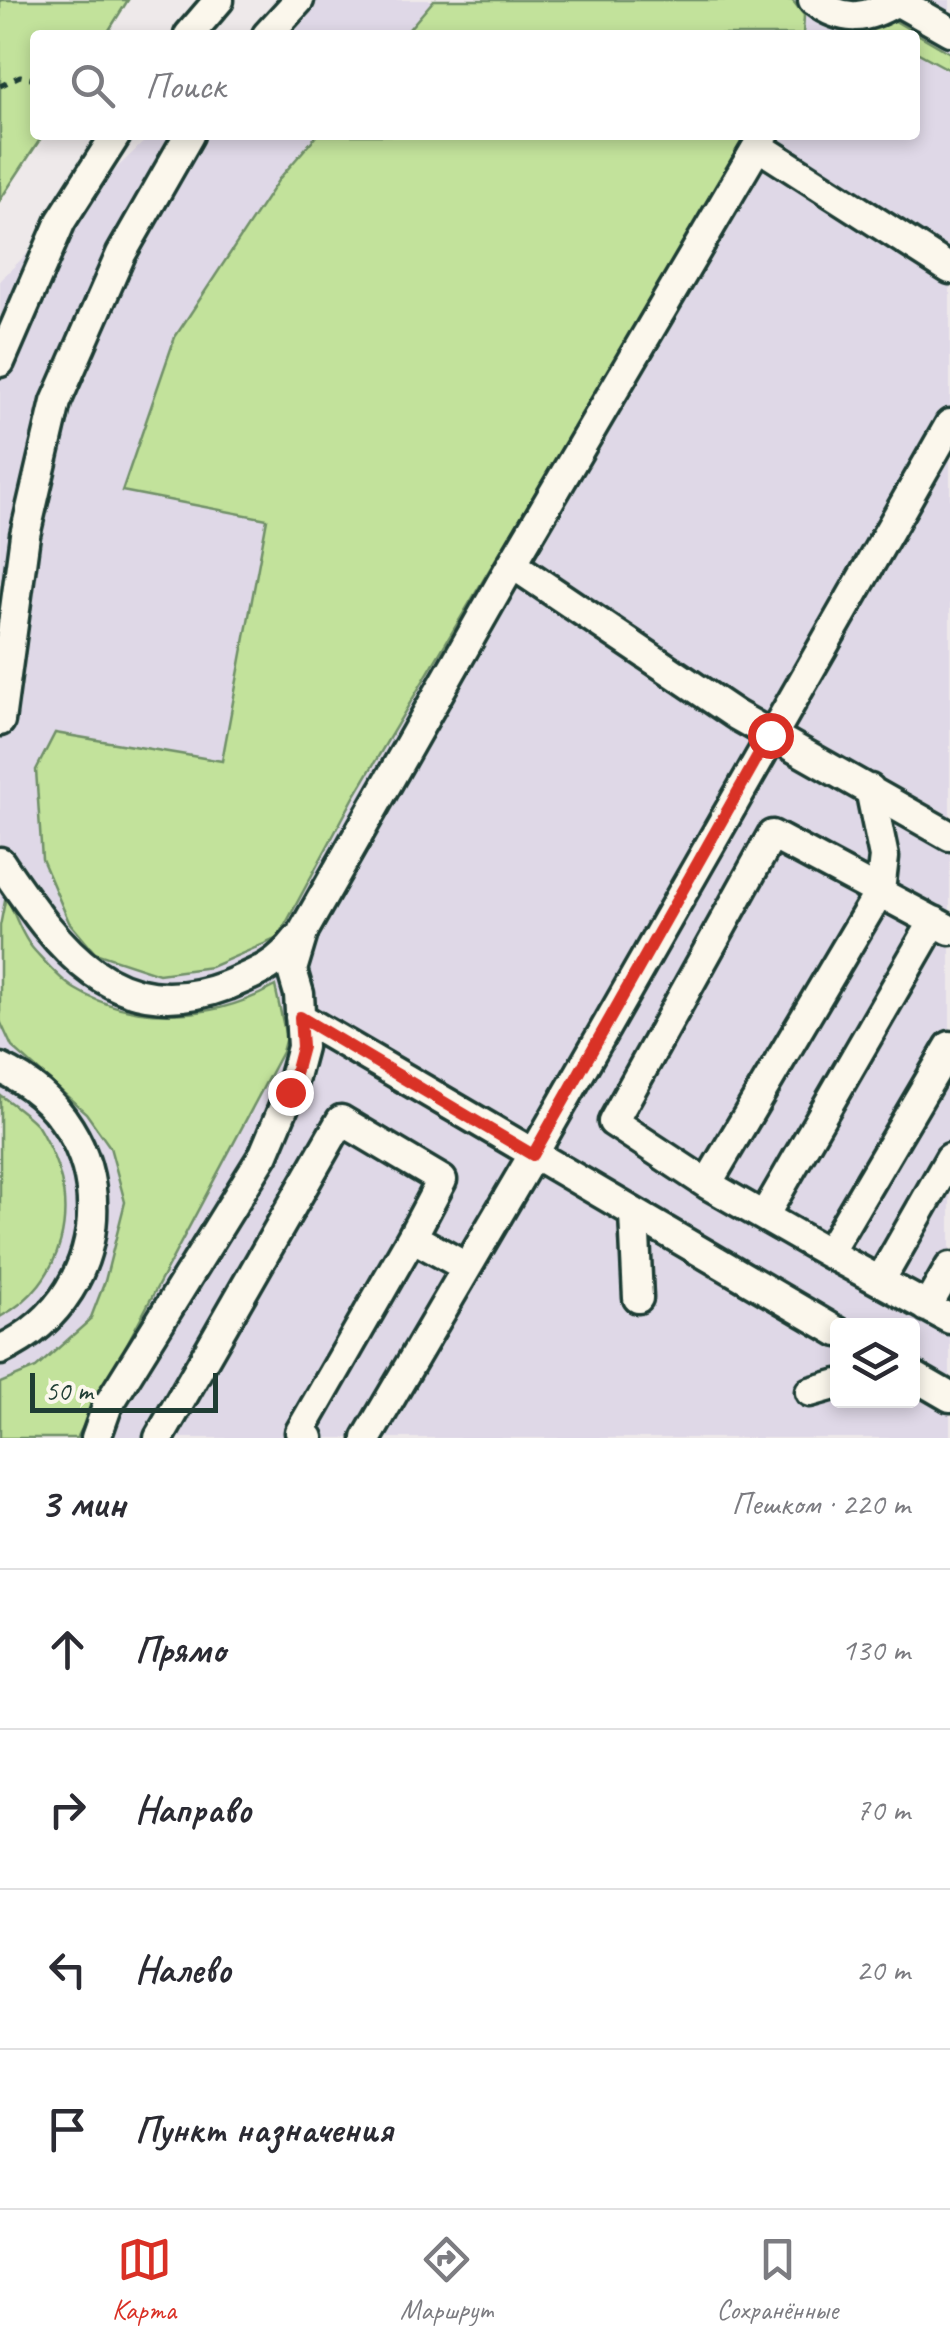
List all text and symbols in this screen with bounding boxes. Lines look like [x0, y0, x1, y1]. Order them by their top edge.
search box [30, 30, 920, 140]
icon: search [65, 58, 120, 113]
text: Поиск [145, 62, 225, 109]
route start [748, 713, 794, 759]
route end [268, 1070, 314, 1116]
map controls [830, 1318, 920, 1408]
button: layers [830, 1318, 920, 1408]
scale bar [30, 1368, 218, 1412]
text: 50 m [45, 1373, 93, 1408]
text: 3 мин [40, 1477, 125, 1530]
text: Пешком · 220 m [731, 1483, 910, 1524]
icon: ahead [40, 1622, 95, 1677]
text: Прямо [135, 1626, 225, 1673]
text: 130 m [841, 1629, 910, 1670]
icon: right [40, 1782, 95, 1837]
text: Направо [135, 1786, 251, 1833]
text: 70 m [856, 1789, 910, 1830]
icon: left [40, 1942, 95, 1997]
text: Налево [135, 1946, 231, 1993]
text: 20 m [856, 1949, 910, 1990]
icon: arrive [40, 2102, 95, 2157]
text: Пункт назначения [135, 2106, 392, 2153]
tab: Карта [112, 2232, 176, 2327]
tab: Маршрут [400, 2232, 492, 2327]
tab: Сохранённые [716, 2232, 838, 2327]

